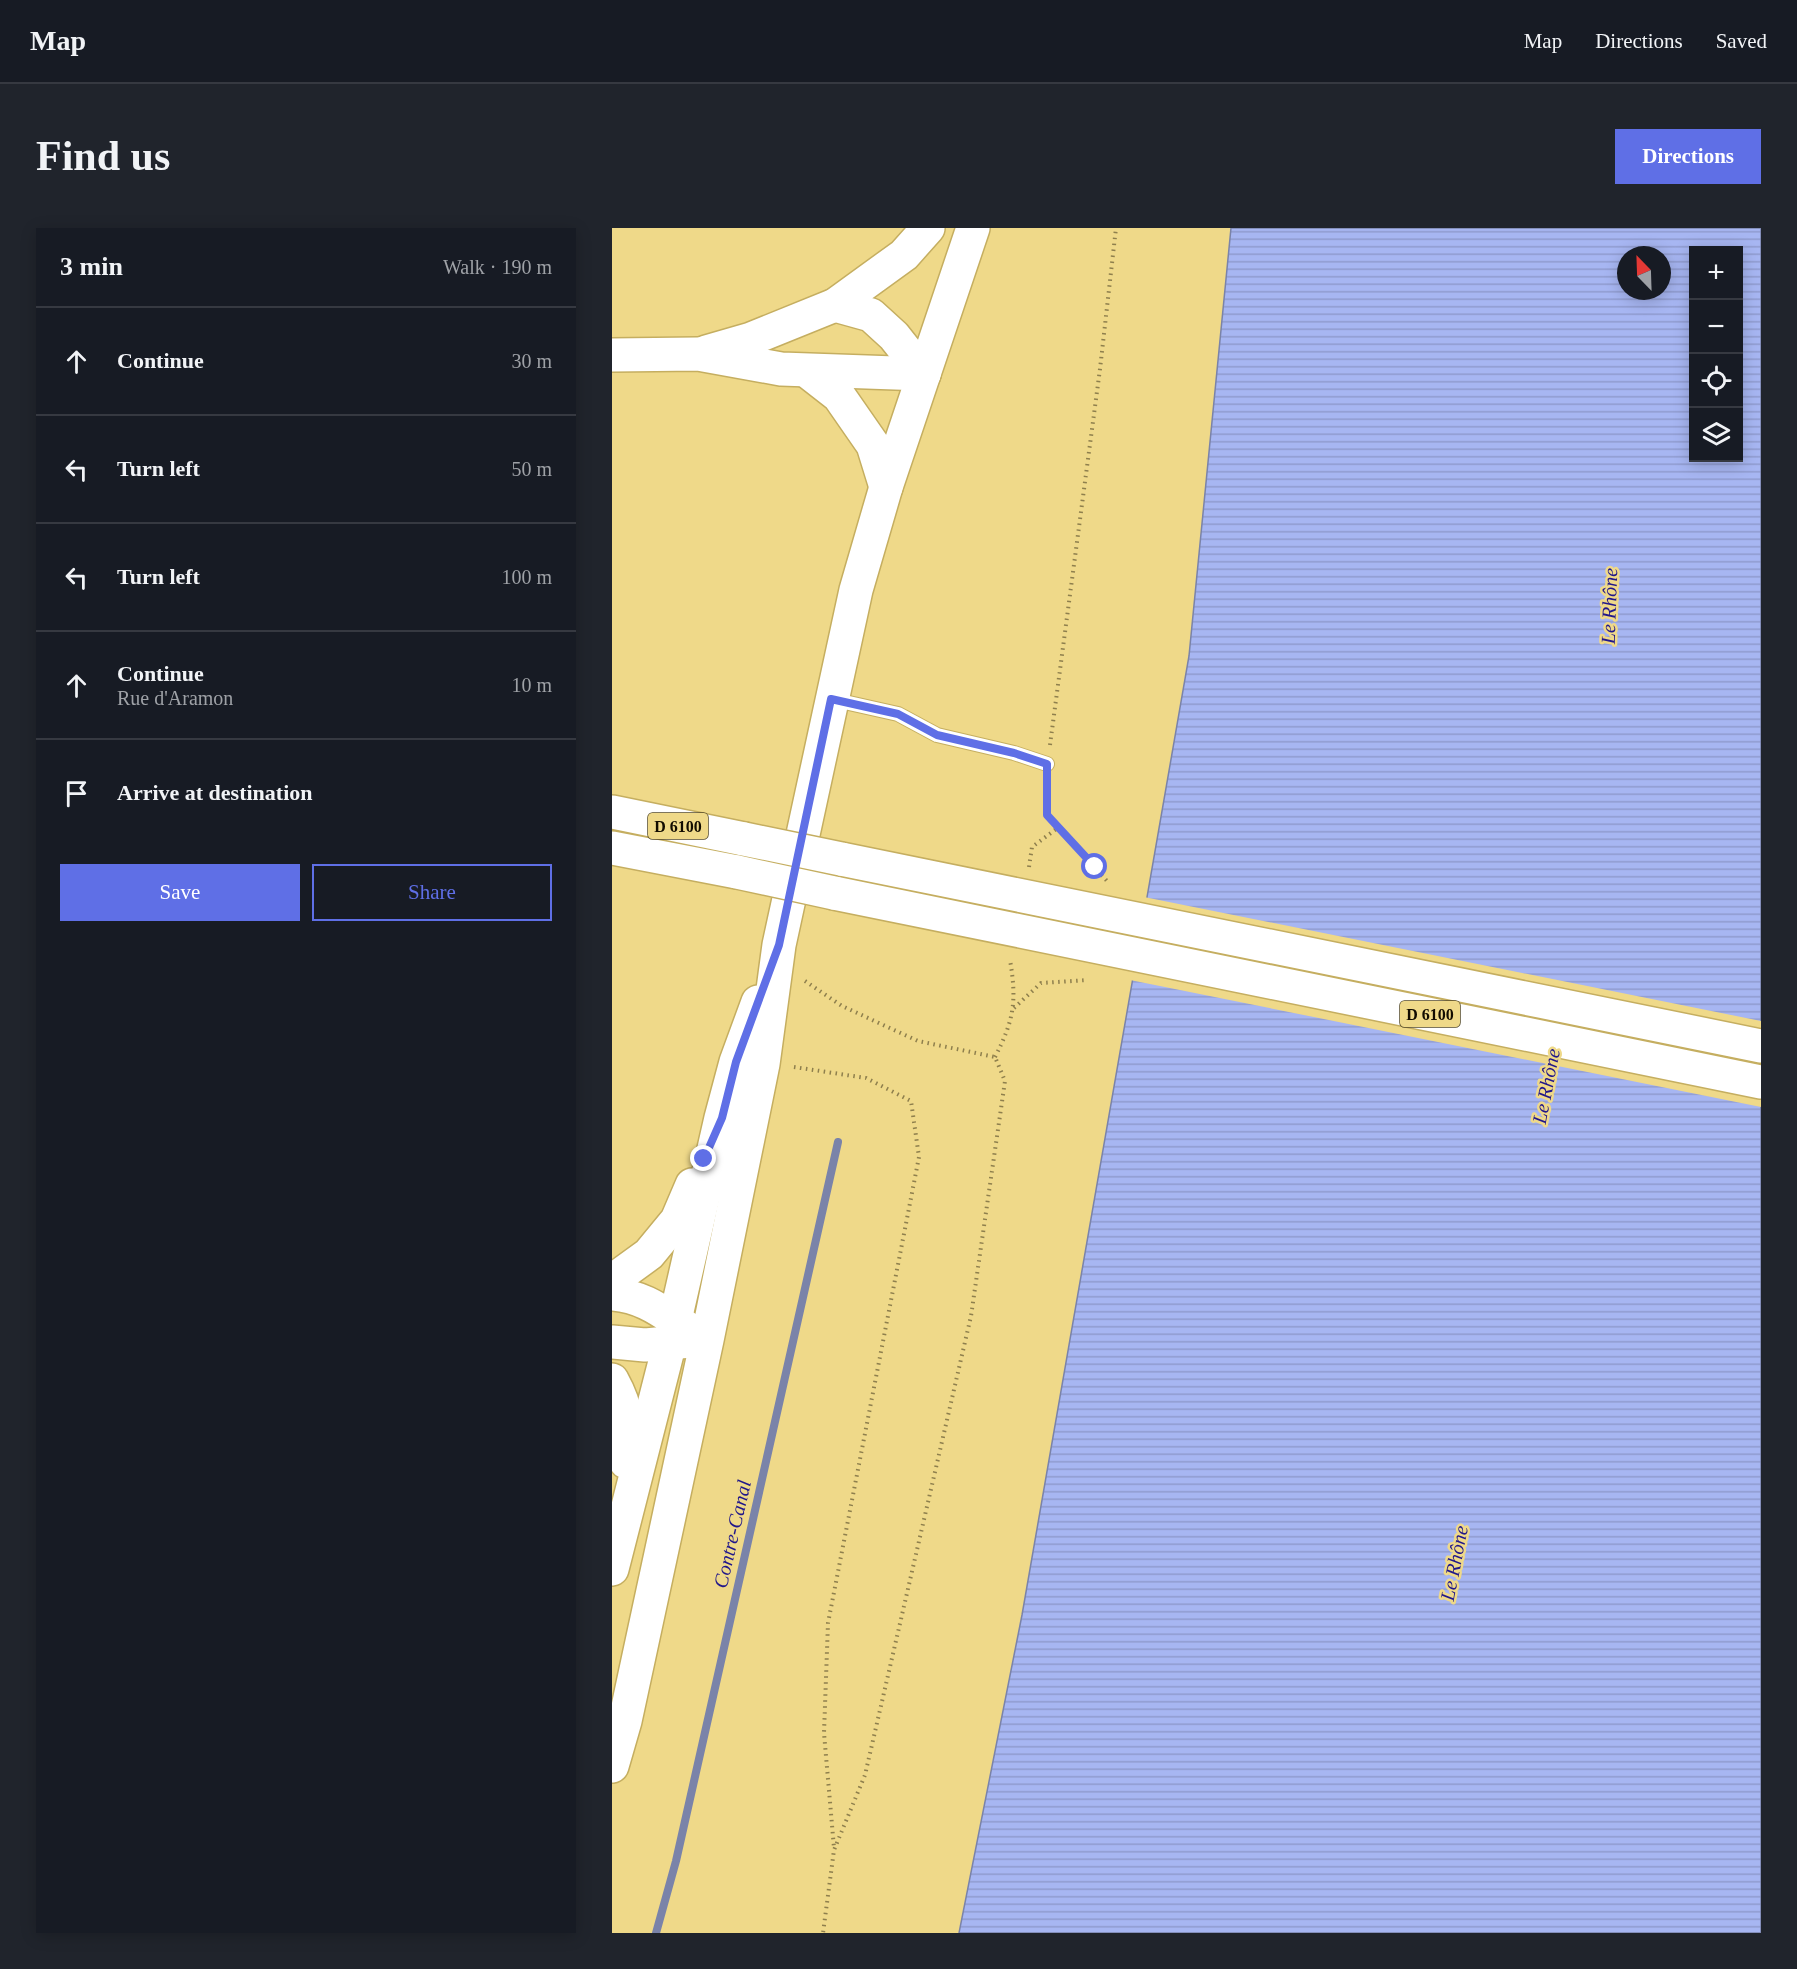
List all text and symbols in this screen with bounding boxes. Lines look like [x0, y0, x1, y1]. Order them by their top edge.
text: Map [30, 25, 86, 56]
text: Map [1524, 29, 1562, 53]
text: Directions [1595, 29, 1683, 53]
text: Saved [1716, 29, 1767, 53]
button: Directions [1615, 129, 1761, 184]
text: Find us [36, 133, 170, 179]
north arrow [1617, 246, 1671, 300]
map controls [1689, 246, 1743, 462]
button: + [1689, 246, 1743, 300]
text: 3 min [60, 252, 123, 281]
text: Walk · 190 m [443, 256, 552, 278]
button: − [1689, 300, 1743, 354]
icon: ahead [60, 345, 93, 378]
text: Continue [117, 348, 204, 373]
text: 30 m [511, 350, 552, 372]
button: locate [1689, 354, 1743, 408]
button: layers [1689, 408, 1743, 462]
icon: left [60, 453, 93, 486]
text: Turn left [117, 456, 200, 481]
text: 50 m [511, 458, 552, 480]
icon: left [60, 561, 93, 594]
text: Turn left [117, 564, 200, 589]
text: 100 m [501, 566, 552, 588]
water label: Le Rhône [1597, 567, 1621, 645]
text: Continue [117, 661, 204, 686]
icon: ahead [60, 669, 93, 702]
text: 10 m [511, 674, 552, 696]
text: Rue d'Aramon [117, 687, 233, 709]
icon: arrive [60, 777, 93, 810]
text: Arrive at destination [117, 780, 313, 805]
road number: D 6100 [648, 813, 708, 839]
route start [1081, 853, 1107, 879]
button: Save [60, 864, 300, 921]
button: Share [312, 864, 552, 921]
road number: D 6100 [1400, 1001, 1460, 1027]
water label: Le Rhône [1528, 1046, 1564, 1126]
route end [690, 1145, 716, 1171]
water label: Contre-Canal [709, 1477, 755, 1590]
water label: Le Rhône [1436, 1523, 1472, 1603]

